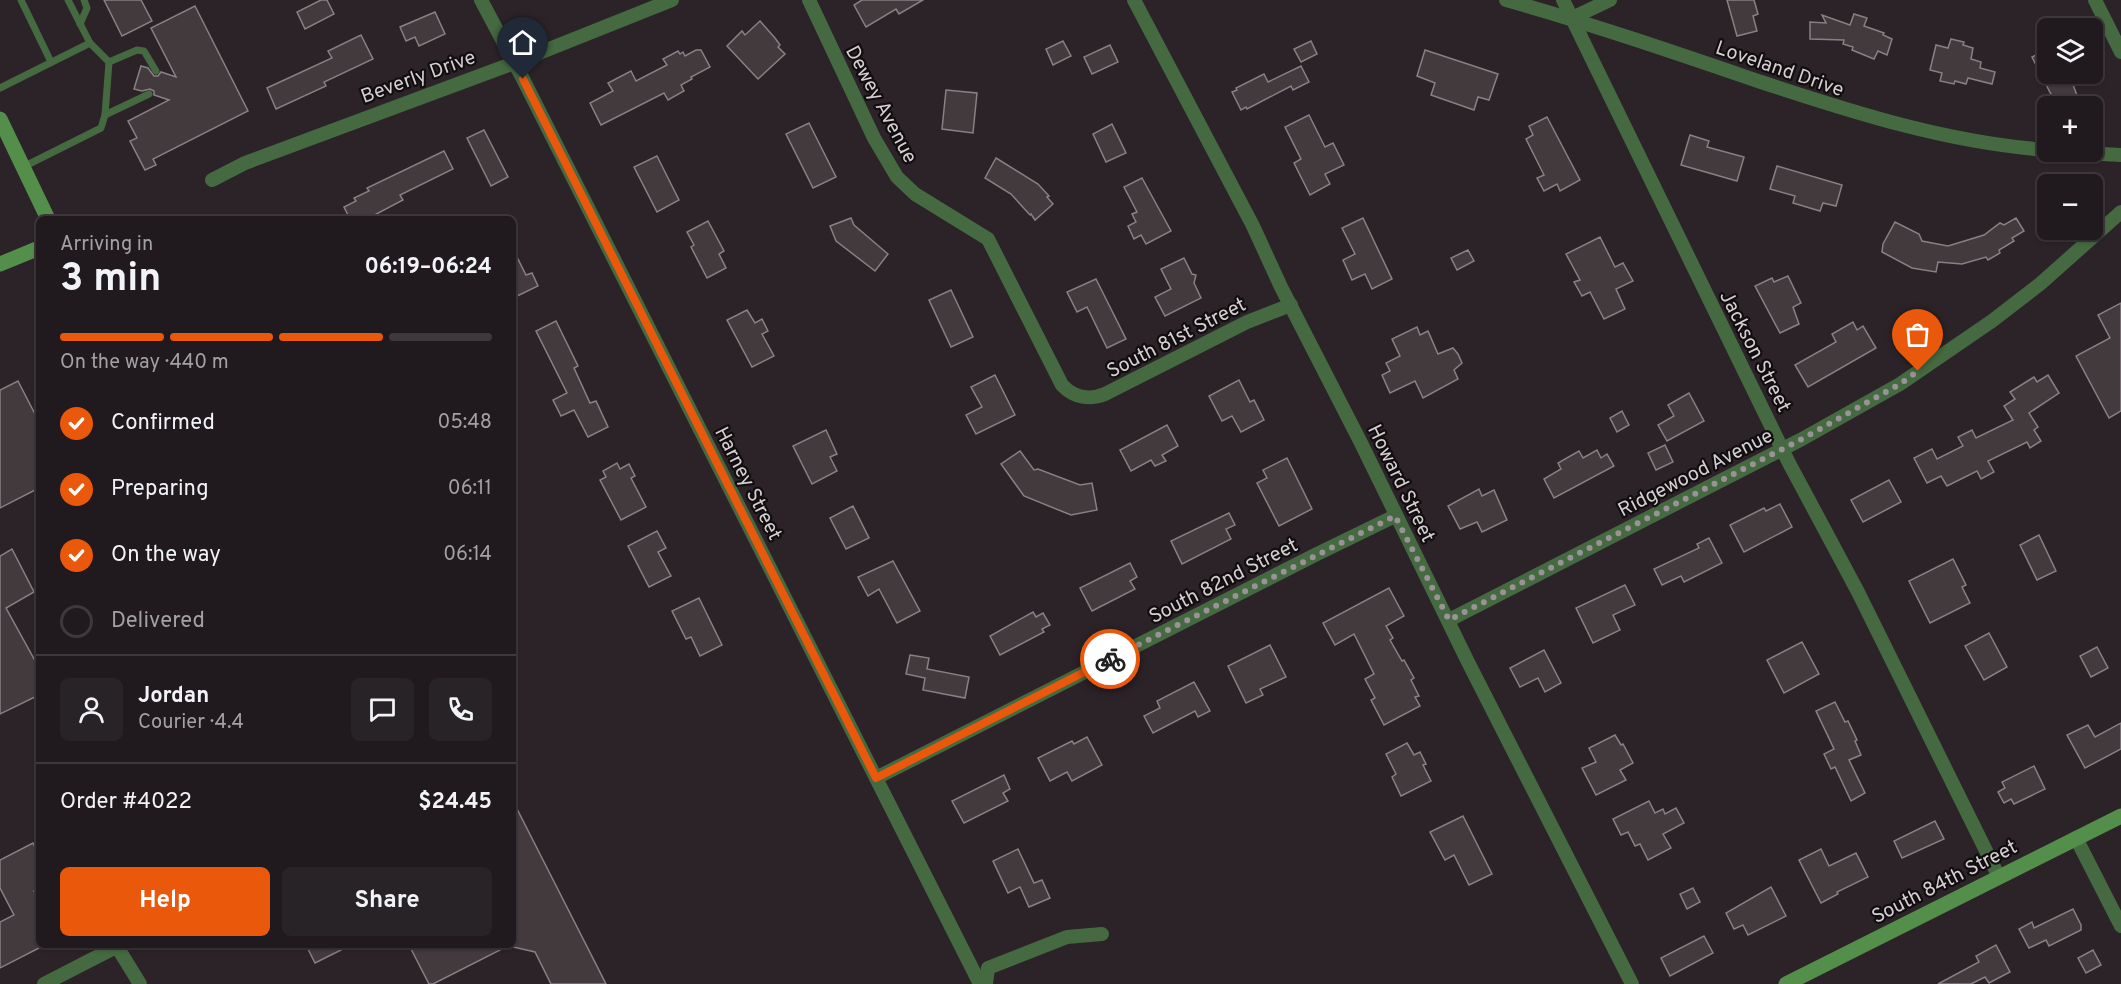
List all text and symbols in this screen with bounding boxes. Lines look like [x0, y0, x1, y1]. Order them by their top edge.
pin [497, 17, 548, 79]
map controls [2037, 18, 2103, 240]
button: layers [2037, 18, 2103, 84]
icon: home [506, 26, 539, 59]
street label: Loveland Drive [1712, 36, 1847, 104]
street label: Dewey Avenue [838, 42, 922, 168]
street label: Beverly Drive [358, 45, 480, 111]
button: + [2037, 96, 2103, 162]
button: − [2037, 174, 2103, 240]
text: Arriving in [60, 232, 153, 258]
text: 06:19–06:24 [364, 254, 492, 281]
text: 3 min [60, 256, 161, 305]
street label: Jackson Street [1712, 287, 1796, 417]
street label: South 81st Street [1103, 292, 1251, 385]
pin [1892, 309, 1943, 371]
icon: bag [1901, 318, 1934, 351]
text: On the way · 440 m [60, 350, 229, 376]
icon: check [60, 407, 93, 440]
text: Confirmed [111, 410, 215, 437]
text: 05:48 [438, 410, 492, 436]
street label: Howard Street [1360, 421, 1440, 547]
street label: Harney Street [707, 423, 787, 545]
street label: Ridgewood Avenue [1614, 424, 1778, 524]
icon: check [60, 473, 93, 506]
text: Preparing [111, 476, 209, 503]
text: 06:11 [448, 476, 492, 502]
street label: South 82nd Street [1145, 533, 1303, 631]
icon: check [60, 539, 93, 572]
text: On the way [111, 542, 221, 569]
text: 06:14 [443, 542, 492, 568]
text: Delivered [111, 608, 205, 635]
courier [1080, 629, 1140, 689]
icon: bike [1094, 643, 1127, 676]
button: person [60, 678, 123, 741]
button: chat [351, 678, 414, 741]
button: phone [429, 678, 492, 741]
text: Jordan [138, 683, 209, 710]
text: Courier · 4.4 [138, 710, 244, 736]
text: Order #4022 [60, 789, 192, 816]
text: $24.45 [418, 789, 492, 816]
street label: South 84th Street [1868, 835, 2022, 931]
button: Help [60, 867, 270, 936]
button: Share [282, 867, 492, 936]

